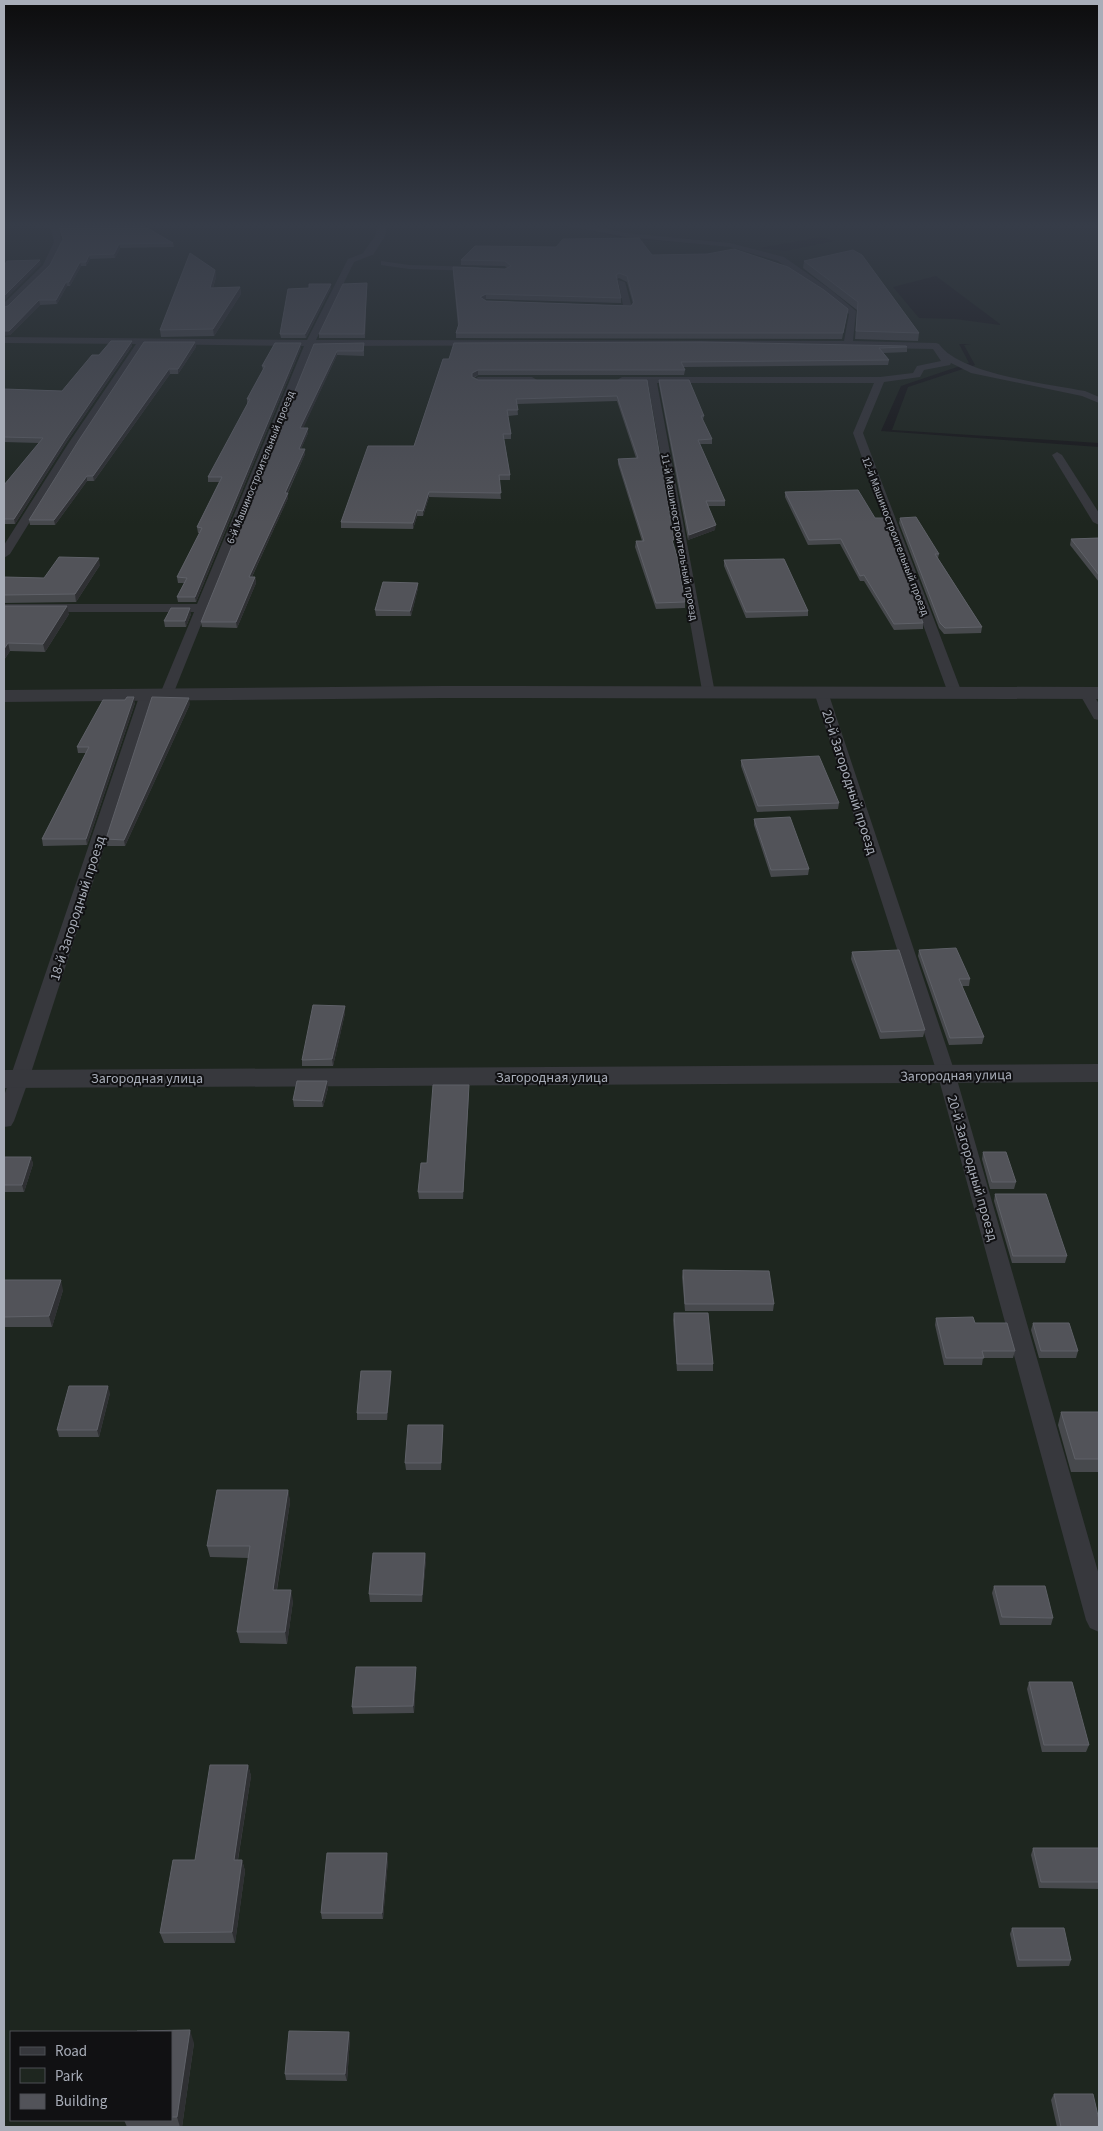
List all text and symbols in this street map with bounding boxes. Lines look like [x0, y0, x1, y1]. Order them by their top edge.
street label: 6-й Машиностроительный проезд [223, 388, 298, 546]
street label: 11-й Машиностроительный проезд [657, 452, 702, 622]
street label: 12-й Машиностроительный проезд [858, 454, 933, 618]
street label: 20-й Загородный проезд [816, 707, 882, 858]
street label: 18-й Загородный проезд [45, 833, 111, 983]
street label: Загородная улица [900, 1065, 1012, 1087]
street label: Загородная улица [496, 1068, 608, 1088]
street label: Загородная улица [91, 1069, 203, 1089]
street label: 20-й Загородный проезд [942, 1093, 1003, 1244]
legend [10, 2031, 172, 2121]
text: Road [55, 2041, 87, 2062]
text: Park [55, 2066, 84, 2087]
text: Building [55, 2091, 108, 2112]

